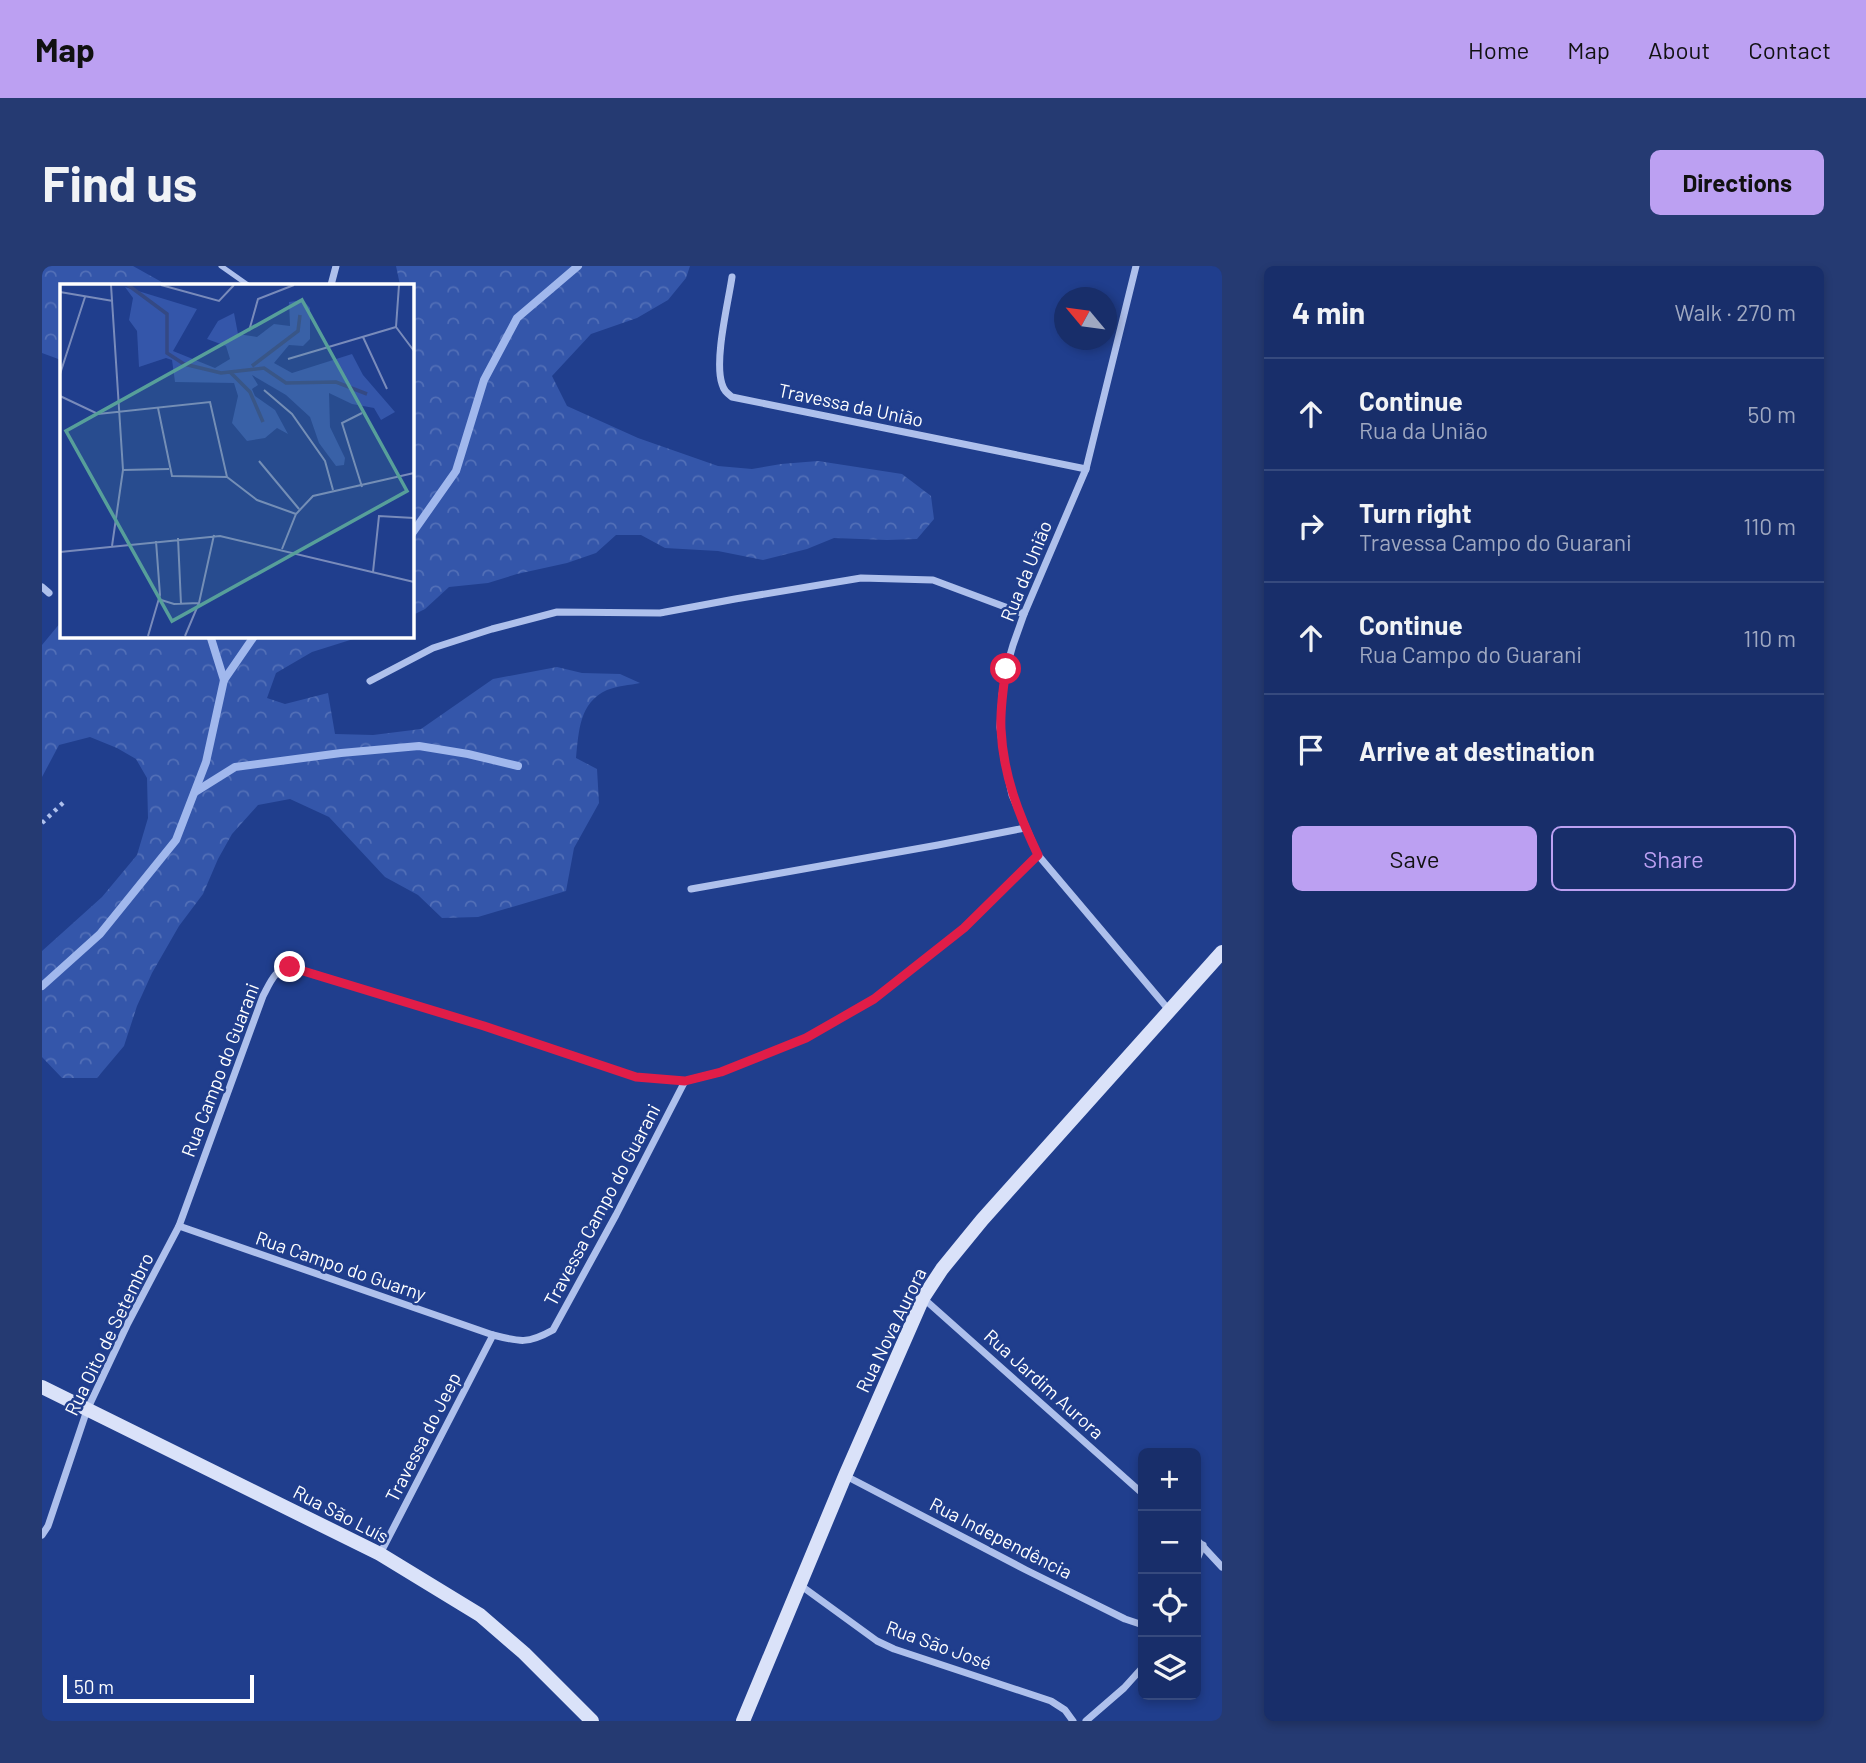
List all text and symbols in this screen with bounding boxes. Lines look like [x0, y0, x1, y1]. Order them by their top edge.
text: Map [35, 29, 95, 69]
text: Home [1468, 35, 1529, 64]
text: Map [1567, 35, 1610, 64]
text: About [1648, 35, 1710, 64]
text: Contact [1748, 35, 1831, 64]
button: Directions [1650, 150, 1824, 215]
text: Find us [42, 153, 197, 212]
inset map [60, 284, 413, 637]
north arrow [1054, 287, 1117, 350]
text: 4 min [1292, 294, 1365, 330]
text: Walk · 270 m [1674, 298, 1796, 326]
street label: Travessa da União [777, 378, 926, 431]
text: Continue [1359, 385, 1463, 416]
icon: ahead [1292, 395, 1330, 433]
text: 50 m [1748, 400, 1796, 428]
text: Rua da União [1359, 416, 1488, 444]
text: Turn right [1359, 497, 1472, 528]
icon: right [1292, 507, 1330, 545]
text: 110 m [1743, 512, 1796, 540]
street label: Rua da União [995, 517, 1056, 625]
text: Travessa Campo do Guarani [1359, 528, 1632, 556]
text: Continue [1359, 609, 1463, 640]
icon: ahead [1292, 619, 1330, 657]
text: 110 m [1743, 624, 1796, 652]
text: Rua Campo do Guarani [1359, 640, 1582, 668]
route start [990, 653, 1021, 684]
icon: arrive [1292, 731, 1330, 769]
text: Arrive at destination [1359, 735, 1595, 766]
button: Save [1292, 826, 1537, 891]
button: Share [1551, 826, 1796, 891]
route end [274, 951, 305, 982]
street label: Rua Campo do Guarani [176, 980, 263, 1160]
street label: Travessa Campo do Guarani [538, 1100, 665, 1310]
street label: Rua Campo do Guarny [253, 1226, 430, 1306]
street label: Rua Oito de Setembro [59, 1249, 158, 1419]
street label: Rua Nova Aurora [850, 1264, 931, 1396]
street label: Rua Jardim Aurora [980, 1324, 1109, 1443]
street label: Travessa do Jeep [380, 1368, 465, 1506]
map controls [1138, 1448, 1201, 1700]
button: + [1138, 1448, 1201, 1511]
street label: Rua São Luís [290, 1480, 393, 1547]
street label: Rua Independência [926, 1492, 1076, 1583]
button: − [1138, 1511, 1201, 1574]
button: locate [1138, 1574, 1201, 1637]
street label: Rua São José [883, 1615, 995, 1674]
button: layers [1138, 1637, 1201, 1700]
scale bar [63, 1672, 254, 1704]
text: 50 m [74, 1675, 114, 1698]

